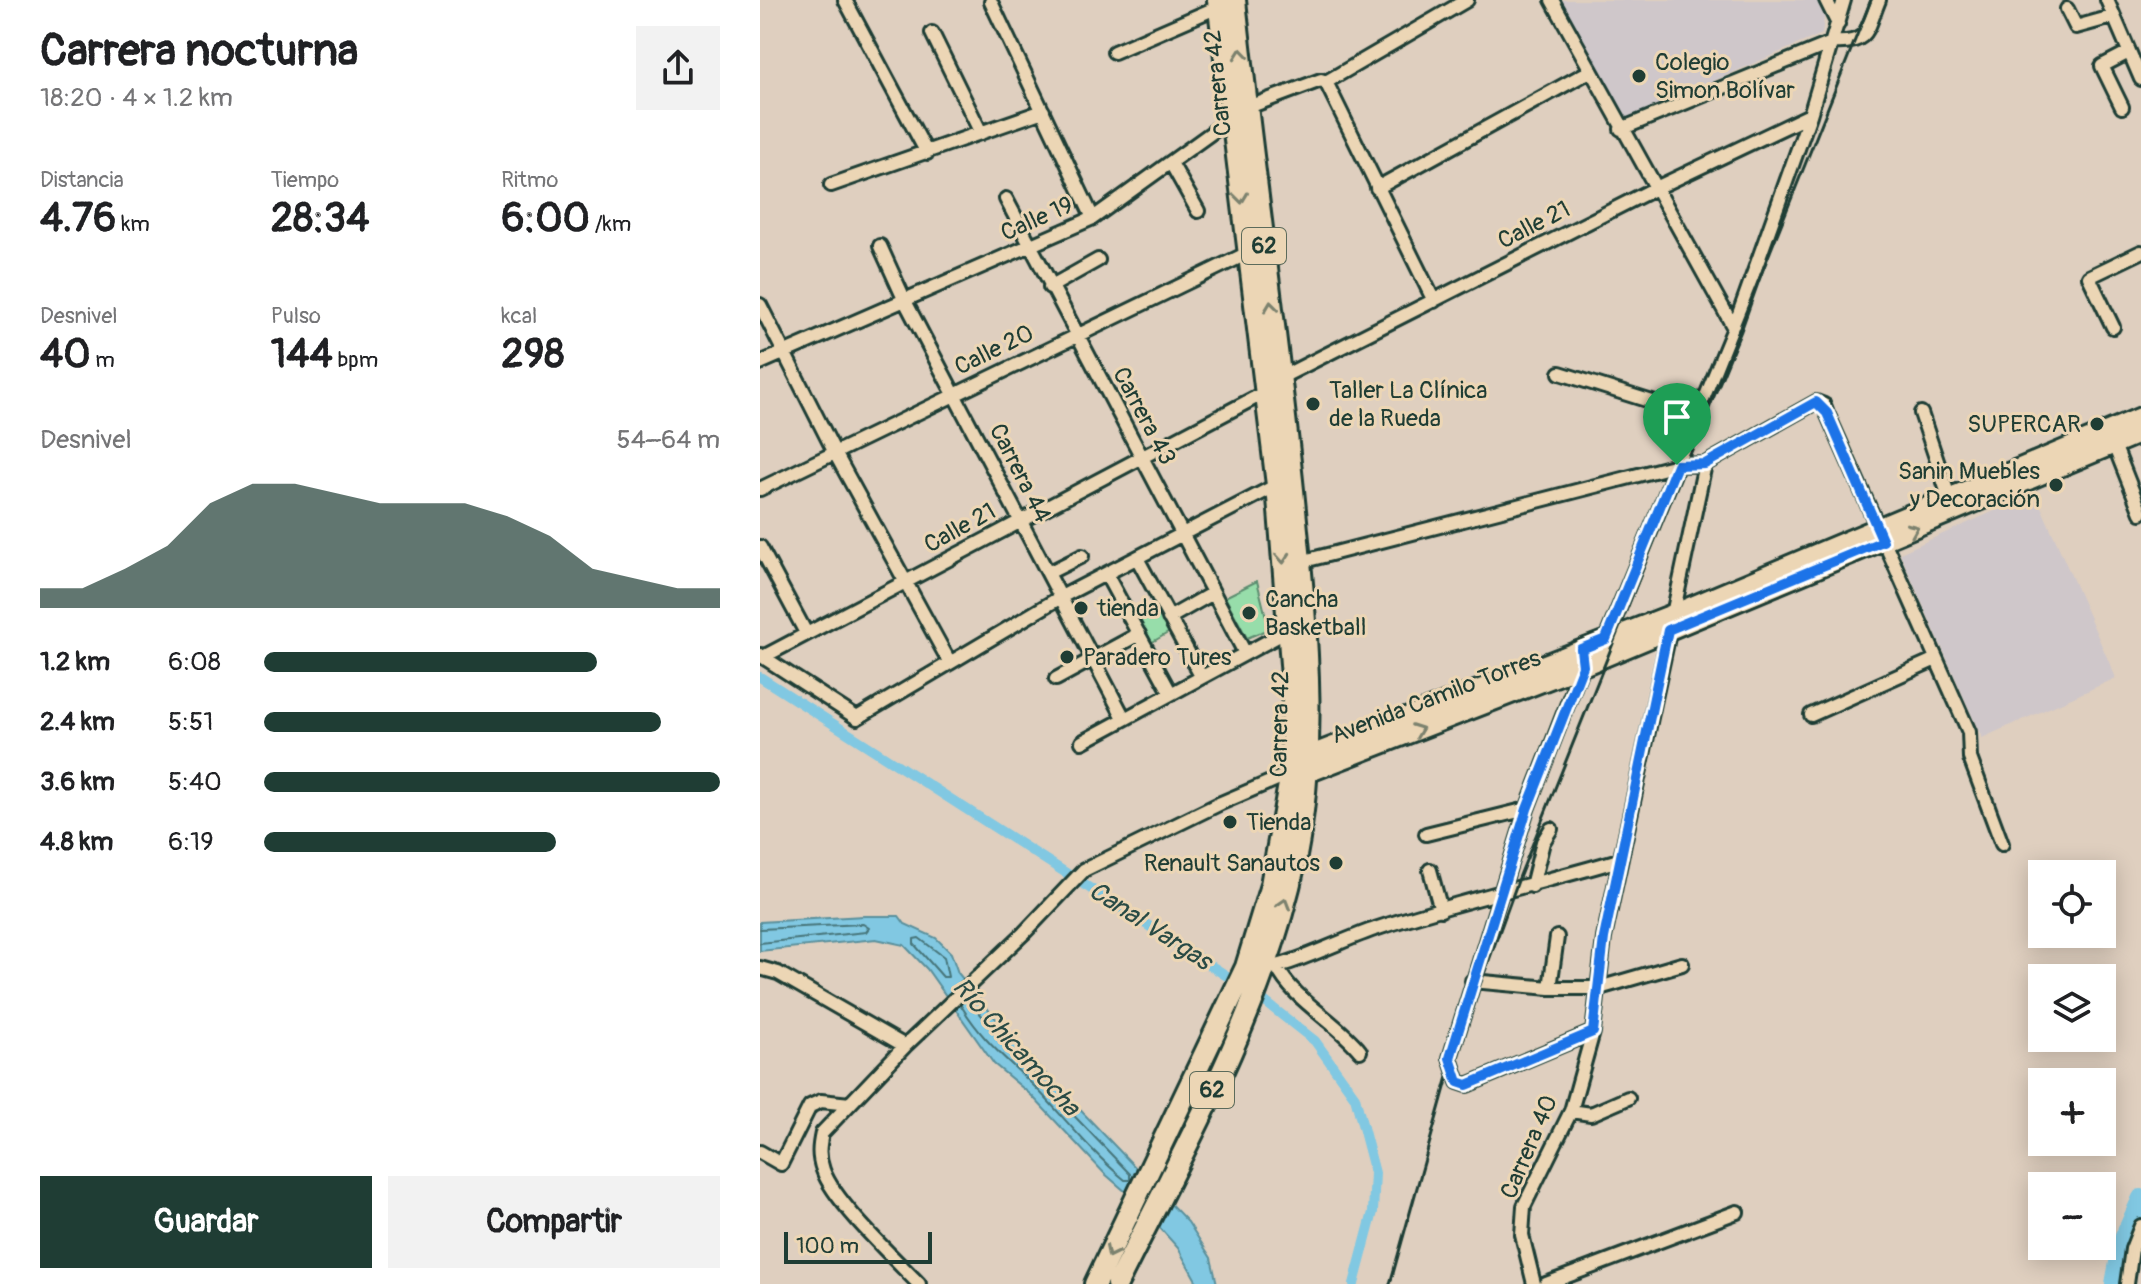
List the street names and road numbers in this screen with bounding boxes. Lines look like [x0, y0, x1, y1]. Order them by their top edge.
street label: Carrera 42 [1198, 28, 1238, 138]
street label: Calle 19 [996, 190, 1078, 248]
street label: Calle 21 [1493, 195, 1575, 255]
road number: 62 [1242, 228, 1286, 264]
street label: Calle 20 [950, 319, 1038, 381]
street label: Carrera 43 [1106, 362, 1182, 470]
street label: Carrera 44 [983, 419, 1057, 527]
street label: Calle 21 [919, 497, 1001, 559]
street label: Avenida Camilo Torres [1327, 644, 1545, 750]
street label: Carrera 42 [1265, 670, 1295, 778]
road number: 62 [1190, 1072, 1234, 1108]
street label: Carrera 40 [1494, 1091, 1564, 1203]

